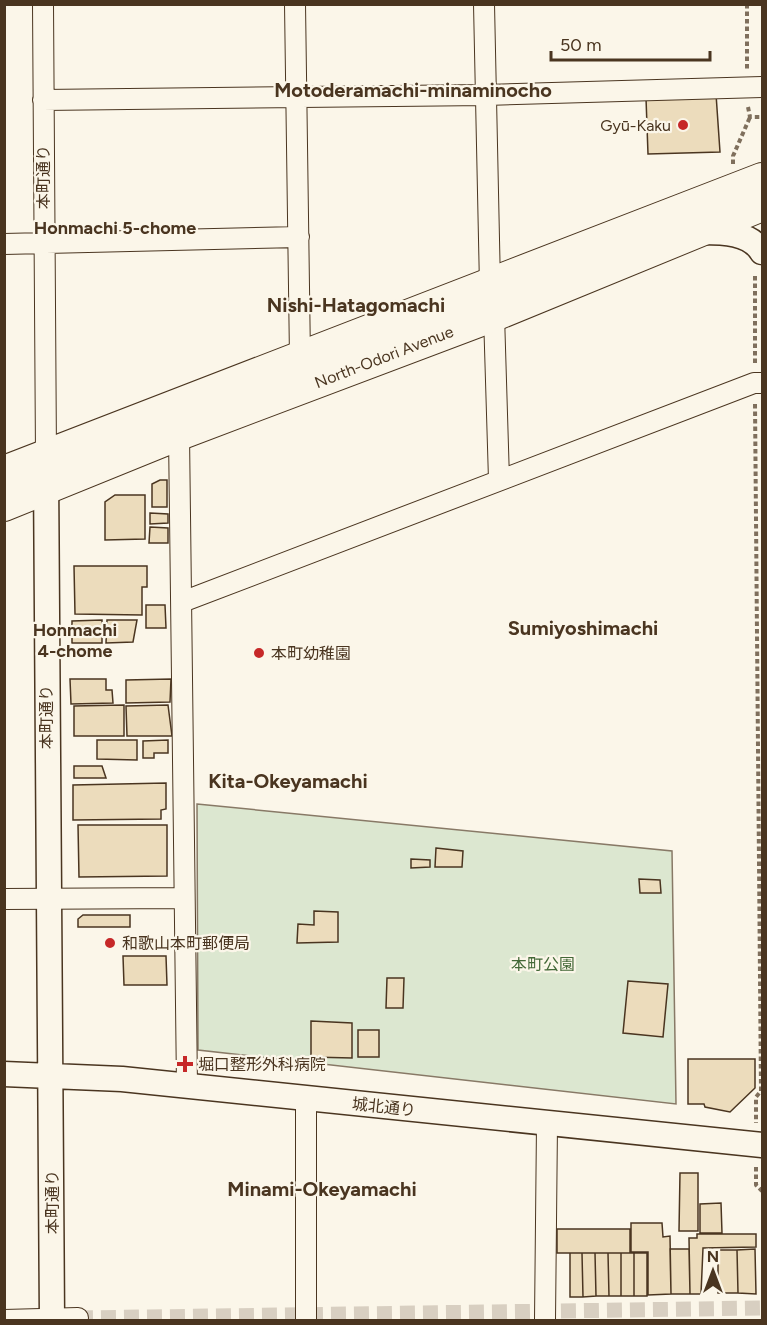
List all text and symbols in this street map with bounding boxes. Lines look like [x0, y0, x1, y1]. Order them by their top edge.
scale bar [551, 24, 710, 62]
text: 50 m [560, 34, 602, 56]
district label: Motoderamachi-minaminocho [274, 78, 552, 102]
place label: Gyū-Kaku [600, 116, 671, 135]
marker: Gyū-Kaku [676, 118, 690, 132]
street label: 本町通り [34, 145, 53, 209]
district label: Honmachi 5-chome [34, 217, 196, 239]
district label: Nishi-Hatagomachi [267, 293, 445, 317]
street label: North-Odori Avenue [312, 322, 456, 392]
district label: Sumiyoshimachi [508, 616, 658, 640]
district label: Honmachi 4-chome [33, 619, 117, 662]
place label: 本町幼稚園 [271, 644, 351, 663]
marker: 本町幼稚園 [252, 646, 266, 660]
street label: 本町通り [37, 685, 56, 749]
district label: Kita-Okeyamachi [208, 769, 368, 793]
place label: 和歌山本町郵便局 [122, 934, 250, 953]
marker: 和歌山本町郵便局 [103, 936, 117, 950]
park label: 本町公園 [511, 955, 575, 974]
marker: 堀口整形外科病院 [176, 1055, 194, 1073]
place label: 堀口整形外科病院 [198, 1055, 326, 1074]
street label: 城北通り [351, 1094, 417, 1120]
street label: 本町通り [43, 1170, 62, 1234]
district label: Minami-Okeyamachi [227, 1177, 417, 1201]
north arrow [683, 1241, 743, 1301]
text: N [707, 1247, 719, 1266]

